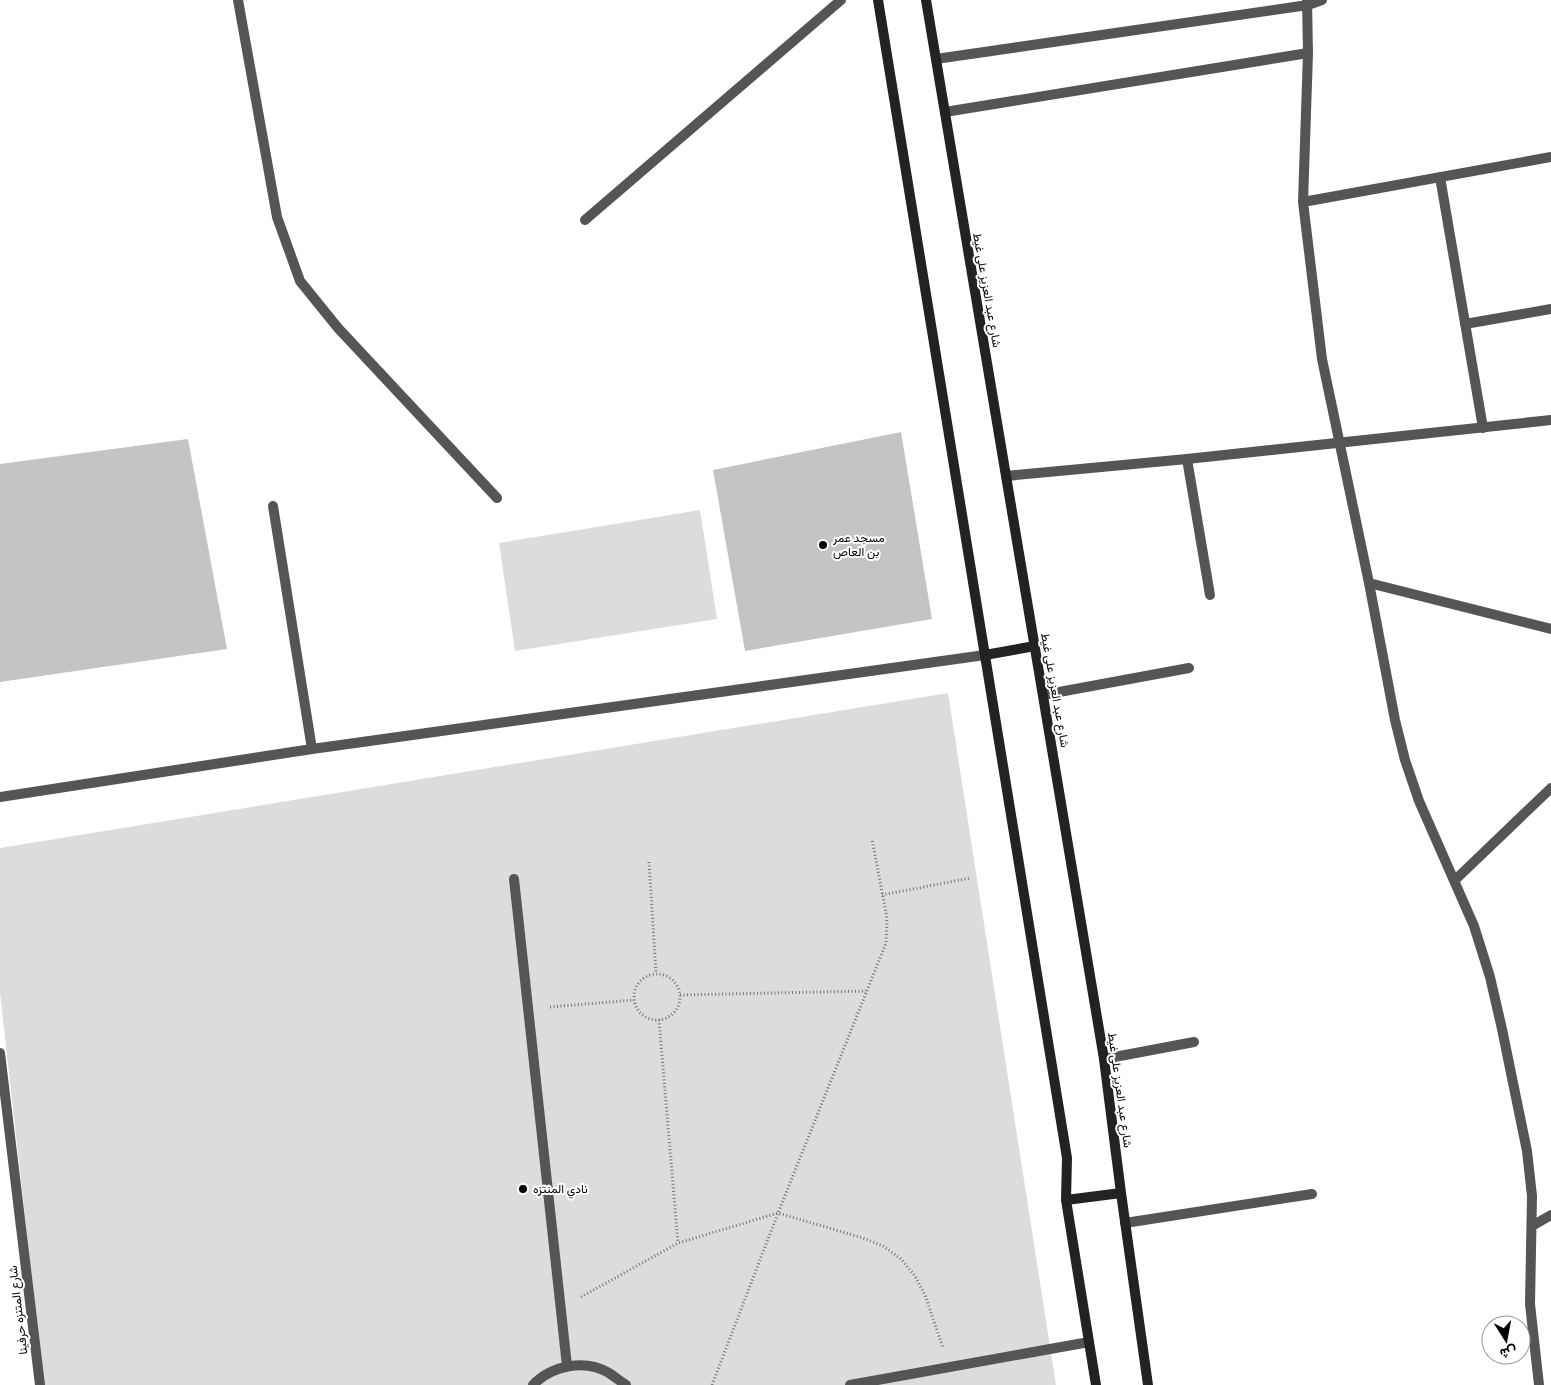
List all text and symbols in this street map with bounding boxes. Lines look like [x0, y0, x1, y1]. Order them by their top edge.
street label: شارع عبد العزيز على غيط [968, 231, 1005, 349]
place label: مسجد عمر بن العاص [832, 530, 885, 560]
marker: مسجد عمر بن العاص [817, 539, 829, 551]
street label: شارع عبد العزيز على غيط [1036, 631, 1073, 749]
street label: شارع عبد العزيز على غيط [1103, 1031, 1136, 1149]
place label: نادي المنتزه [533, 1181, 588, 1199]
marker: نادي المنتزه [517, 1183, 529, 1195]
street label: شارع المتنزه حرفينا [5, 1264, 32, 1355]
north arrow [1481, 1315, 1531, 1365]
text: ش [1498, 1342, 1518, 1363]

